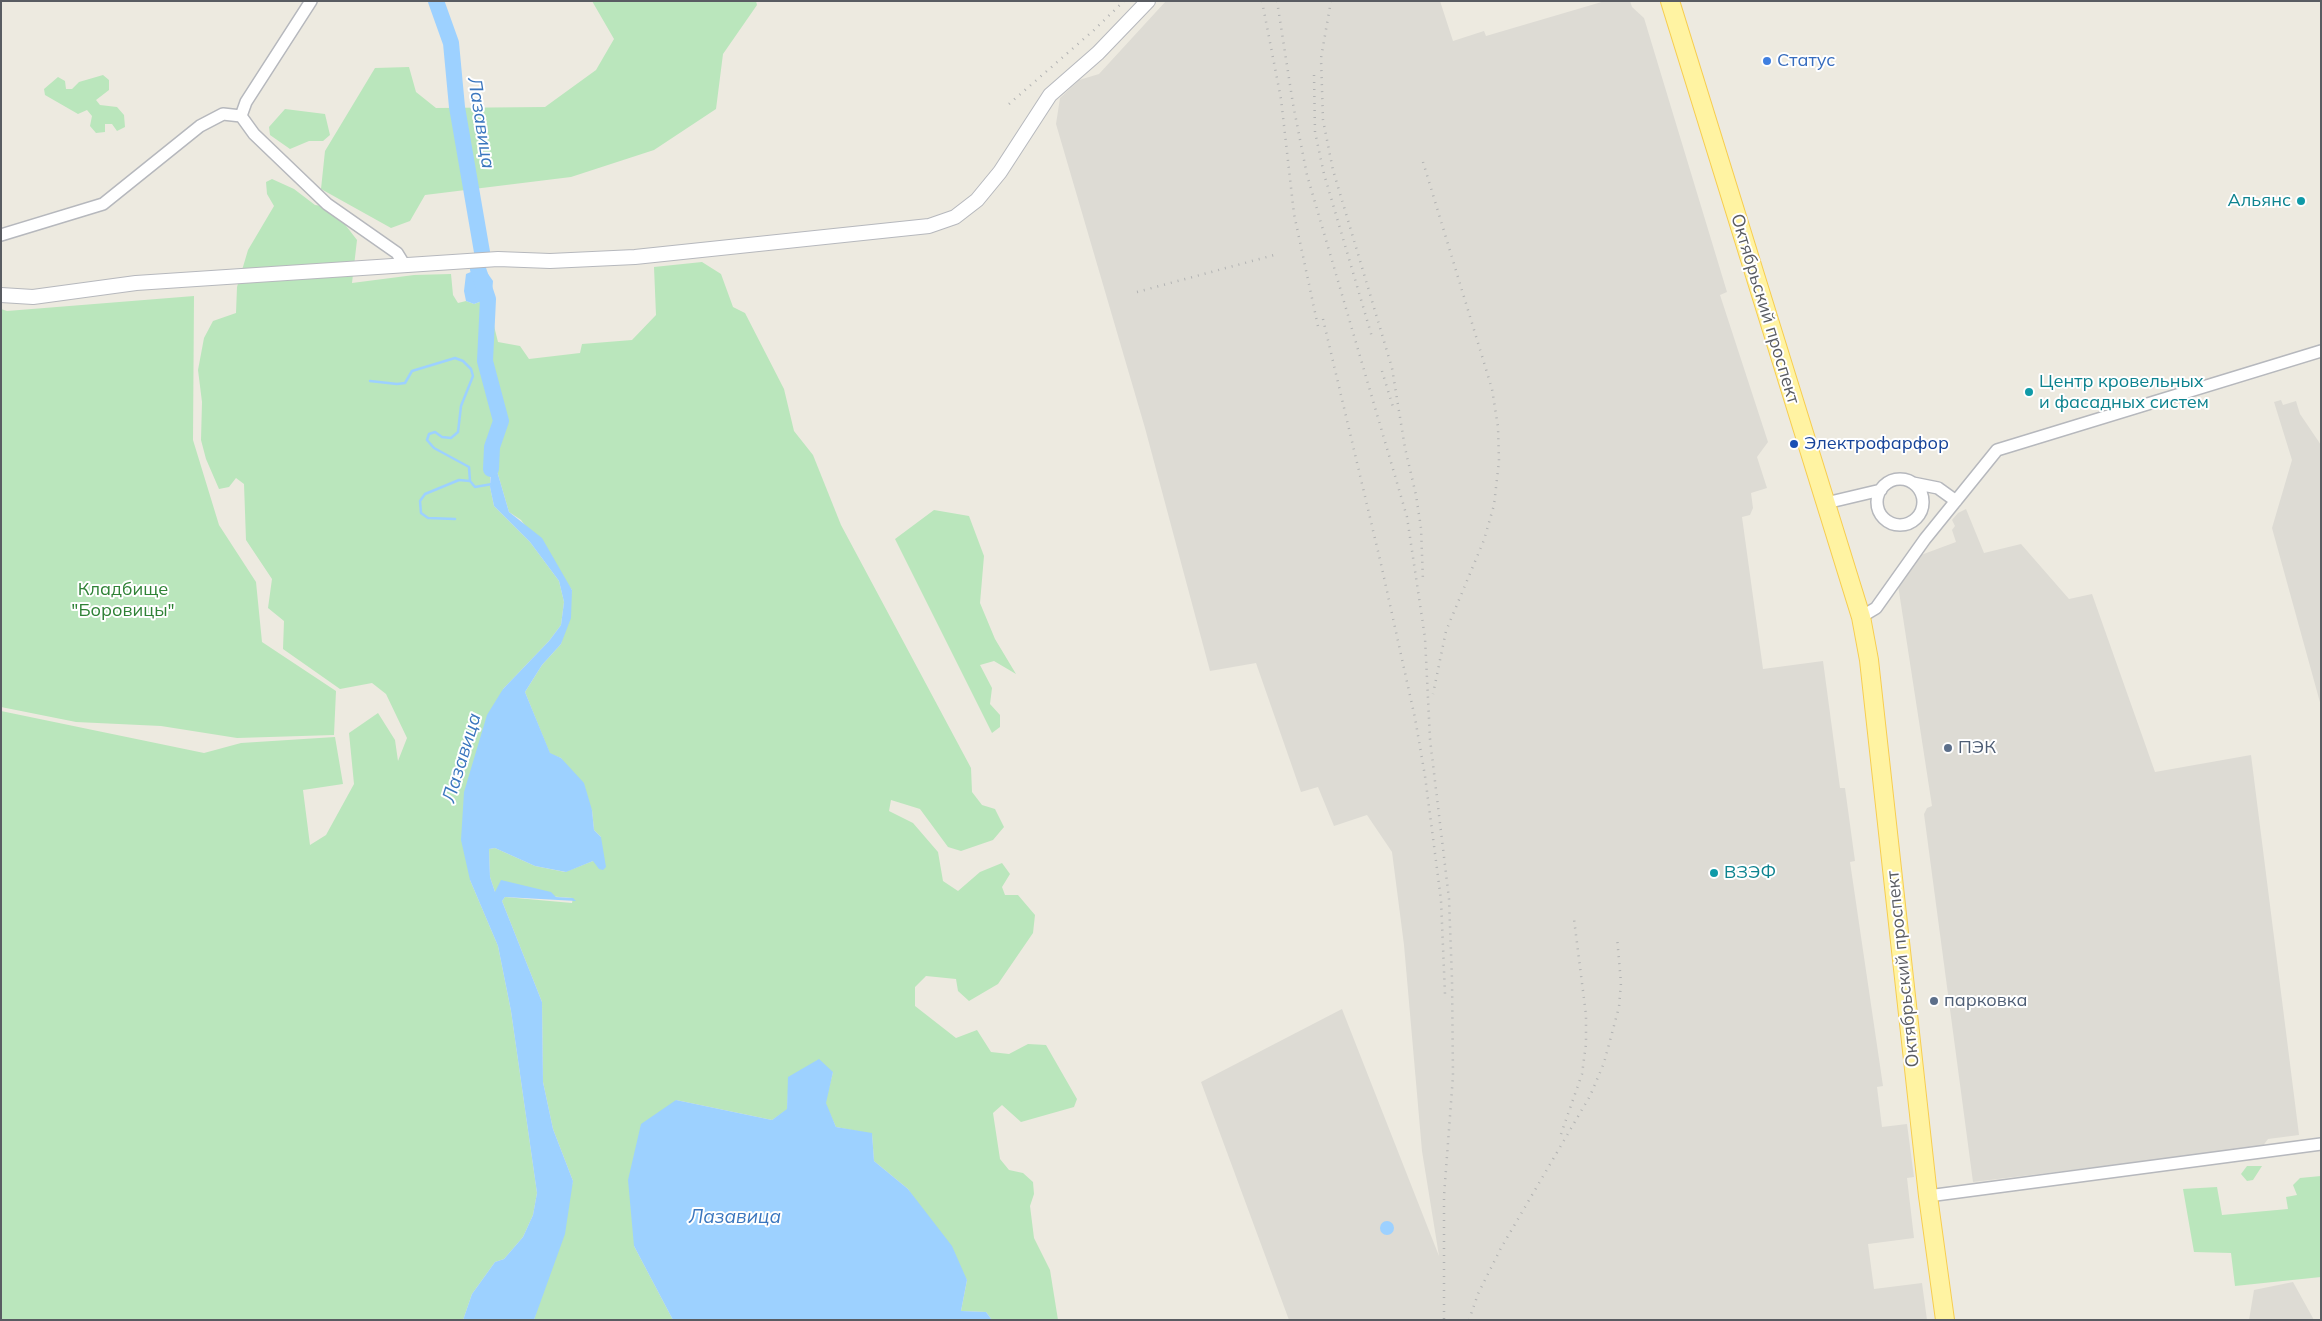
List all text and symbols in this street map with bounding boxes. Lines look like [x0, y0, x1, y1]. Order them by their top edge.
place label: Статус [1777, 50, 1835, 72]
marker: Статус [1761, 55, 1773, 67]
water label: Лазавица [463, 76, 499, 170]
place label: Альянс [2227, 190, 2291, 212]
marker: Альянс [2295, 195, 2307, 207]
street label: Октябрьский проспект [1726, 211, 1804, 407]
place label: Центр кровельных и фасадных систем [2039, 371, 2209, 414]
marker: Центр кровельных и фасадных систем [2023, 386, 2035, 398]
place label: Электрофарфор [1804, 433, 1949, 455]
marker: Электрофарфор [1788, 438, 1800, 450]
park label: Кладбище "Боровицы" [71, 579, 175, 622]
water label: Лазавица [438, 710, 486, 806]
place label: ПЭК [1958, 737, 1996, 759]
marker: ПЭК [1942, 742, 1954, 754]
place label: ВЗЭФ [1724, 862, 1776, 884]
marker: ВЗЭФ [1708, 867, 1720, 879]
street label: Октябрьский проспект [1882, 870, 1924, 1068]
place label: парковка [1944, 990, 2028, 1012]
marker: парковка [1928, 995, 1940, 1007]
water label: Лазавица [689, 1206, 781, 1228]

